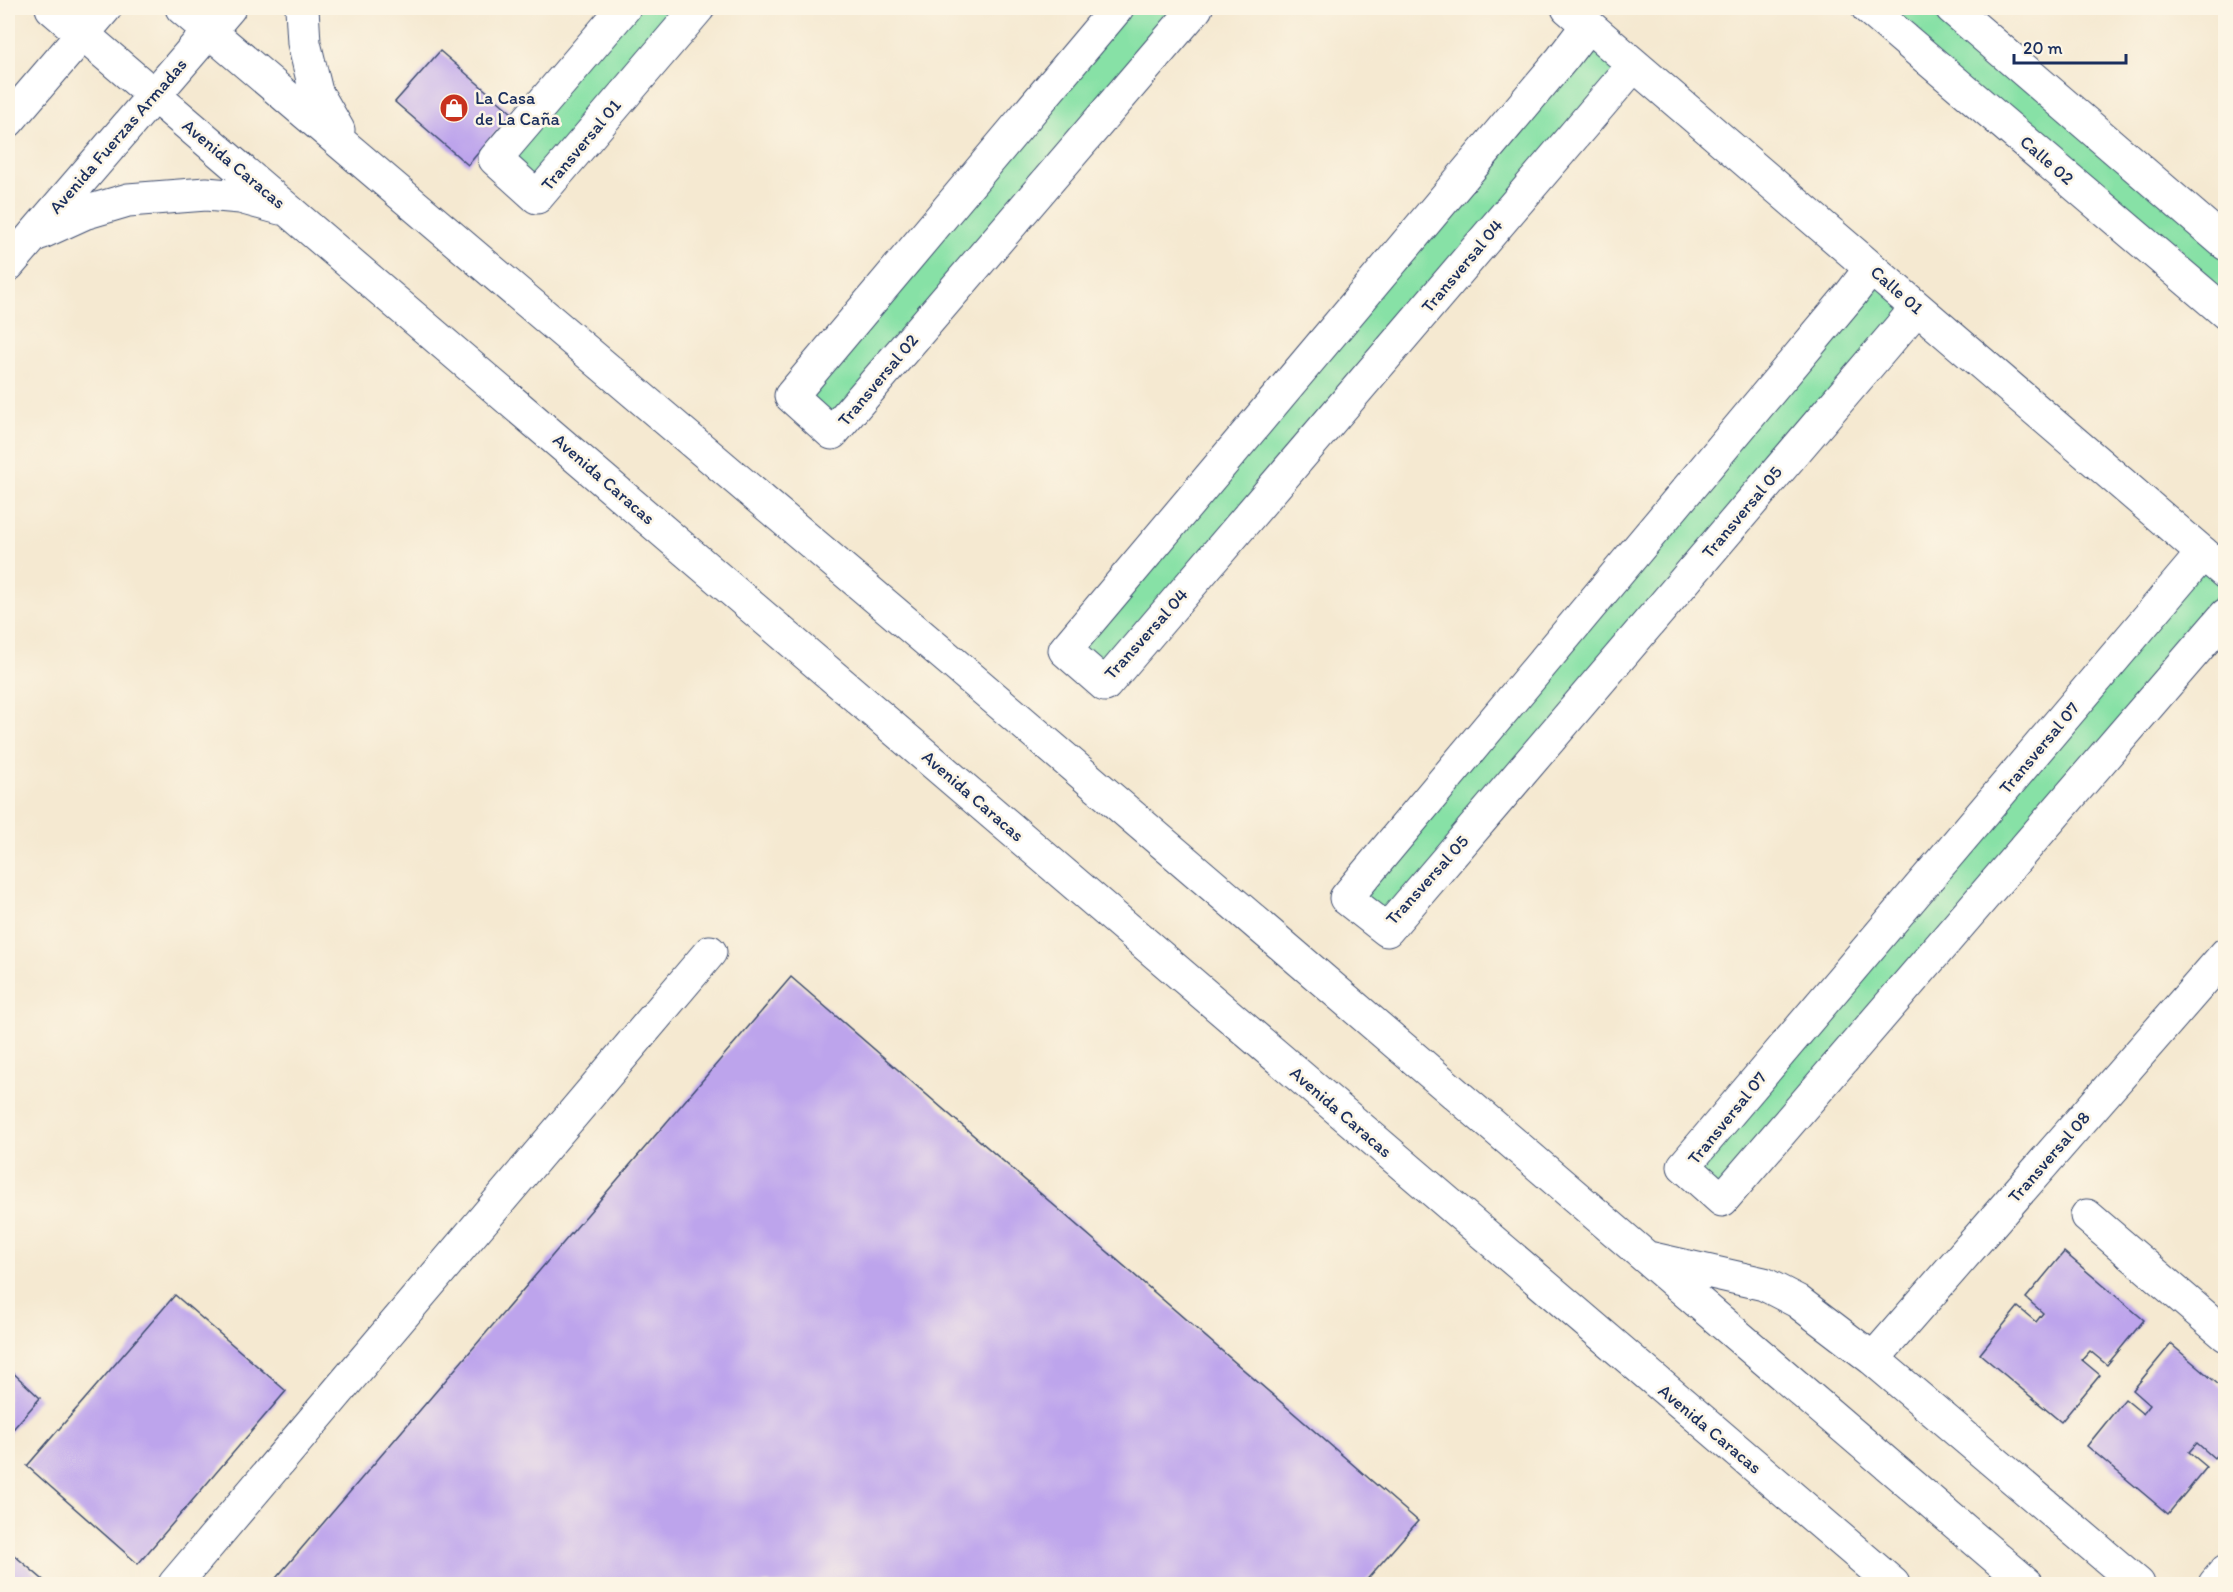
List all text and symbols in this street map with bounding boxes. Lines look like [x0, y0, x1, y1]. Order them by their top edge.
scale bar [2014, 27, 2126, 65]
text: 20 m [2023, 37, 2063, 59]
street label: Avenida Fuerzas Armadas [44, 54, 192, 218]
place label: La Casa de La Caña [475, 87, 561, 130]
shop icon: La Casa de La Caña [438, 92, 470, 124]
street label: Transversal 01 [536, 95, 626, 195]
street label: Avenida Caracas [178, 114, 290, 214]
street label: Calle 02 [2016, 131, 2079, 190]
street label: Transversal 04 [1417, 215, 1508, 317]
street label: Calle 01 [1866, 261, 1928, 319]
street label: Transversal 02 [833, 329, 923, 431]
street label: Avenida Caracas [548, 429, 660, 529]
street label: Transversal 05 [1697, 461, 1787, 563]
street label: Transversal 04 [1099, 584, 1193, 684]
street label: Transversal 07 [1994, 697, 2084, 798]
street label: Avenida Caracas [917, 746, 1029, 846]
street label: Transversal 05 [1381, 830, 1473, 930]
street label: Avenida Caracas [1285, 1062, 1397, 1162]
street label: Transversal 07 [1683, 1067, 1771, 1169]
street label: Transversal 08 [2003, 1107, 2095, 1207]
street label: Avenida Caracas [1654, 1379, 1766, 1479]

